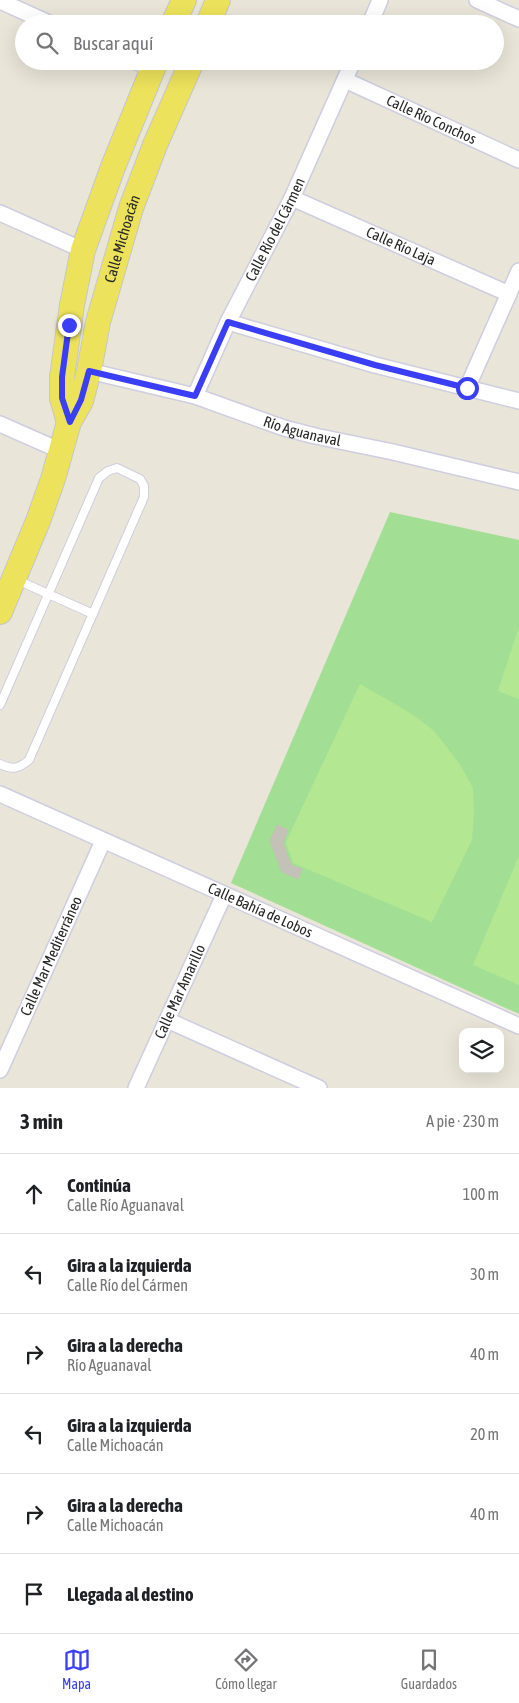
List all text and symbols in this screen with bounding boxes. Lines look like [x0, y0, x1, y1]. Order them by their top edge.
search box [15, 15, 504, 70]
icon: search [33, 29, 61, 57]
text: Buscar aquí [73, 32, 153, 54]
street label: Calle Río Conchos [384, 91, 479, 147]
street label: Calle Río del Cármen [242, 175, 308, 284]
street label: Calle Michoacán [101, 192, 143, 285]
street label: Calle Río Laja [364, 223, 438, 268]
route end [58, 314, 81, 337]
route start [456, 377, 479, 400]
street label: Río Aguanaval [261, 412, 342, 449]
street label: Calle Bahía de Lobos [205, 879, 315, 941]
street label: Calle Mar Mediterráneo [17, 893, 85, 1018]
street label: Calle Mar Amarillo [151, 941, 208, 1041]
map controls [459, 1028, 504, 1073]
button: layers [459, 1028, 504, 1073]
text: 3 min [20, 1109, 63, 1133]
text: A pie · 230 m [426, 1112, 499, 1130]
text: Continúa [67, 1174, 131, 1196]
icon: ahead [20, 1180, 48, 1208]
text: 100 m [463, 1185, 499, 1203]
text: Calle Río Aguanaval [67, 1196, 184, 1214]
text: Gira a la izquierda [67, 1254, 192, 1276]
icon: left [20, 1260, 48, 1288]
text: 30 m [470, 1265, 499, 1283]
text: Calle Río del Cármen [67, 1276, 188, 1294]
text: Gira a la derecha [67, 1334, 183, 1356]
icon: right [20, 1340, 48, 1368]
text: 40 m [470, 1345, 499, 1363]
text: Río Aguanaval [67, 1356, 152, 1374]
text: Gira a la izquierda [67, 1414, 192, 1436]
icon: left [20, 1420, 48, 1448]
text: 20 m [470, 1425, 499, 1443]
text: Calle Michoacán [67, 1436, 164, 1454]
text: Gira a la derecha [67, 1494, 183, 1516]
icon: right [20, 1500, 48, 1528]
text: 40 m [470, 1505, 499, 1523]
text: Calle Michoacán [67, 1516, 164, 1534]
icon: arrive [20, 1580, 48, 1608]
text: Llegada al destino [67, 1583, 194, 1605]
tab: Mapa [62, 1646, 91, 1692]
tab: Cómo llegar [215, 1646, 277, 1692]
tab: Guardados [401, 1646, 457, 1692]

